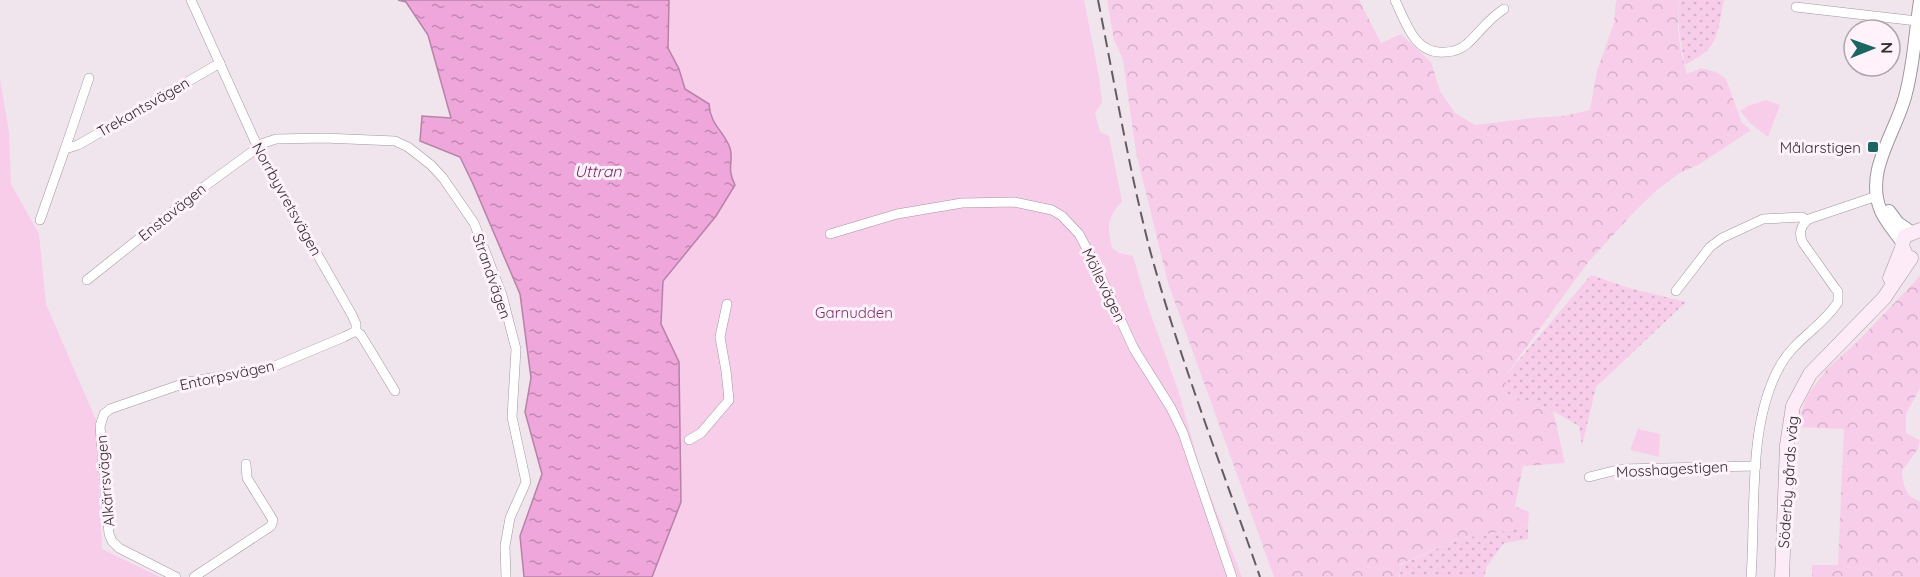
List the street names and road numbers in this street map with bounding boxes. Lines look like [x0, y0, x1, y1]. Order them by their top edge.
street label: Trekantsvägen [93, 73, 193, 141]
street label: Norrbyvretsvägen [248, 139, 326, 259]
street label: Enstavägen [134, 179, 210, 245]
street label: Strandvägen [469, 231, 515, 321]
street label: Möllevägen [1078, 245, 1130, 325]
street label: Entorpsvägen [178, 356, 276, 394]
street label: Söderby gårds väg [1774, 415, 1802, 549]
street label: Alkärrsvägen [92, 434, 118, 528]
street label: Mosshagestigen [1615, 457, 1729, 481]

